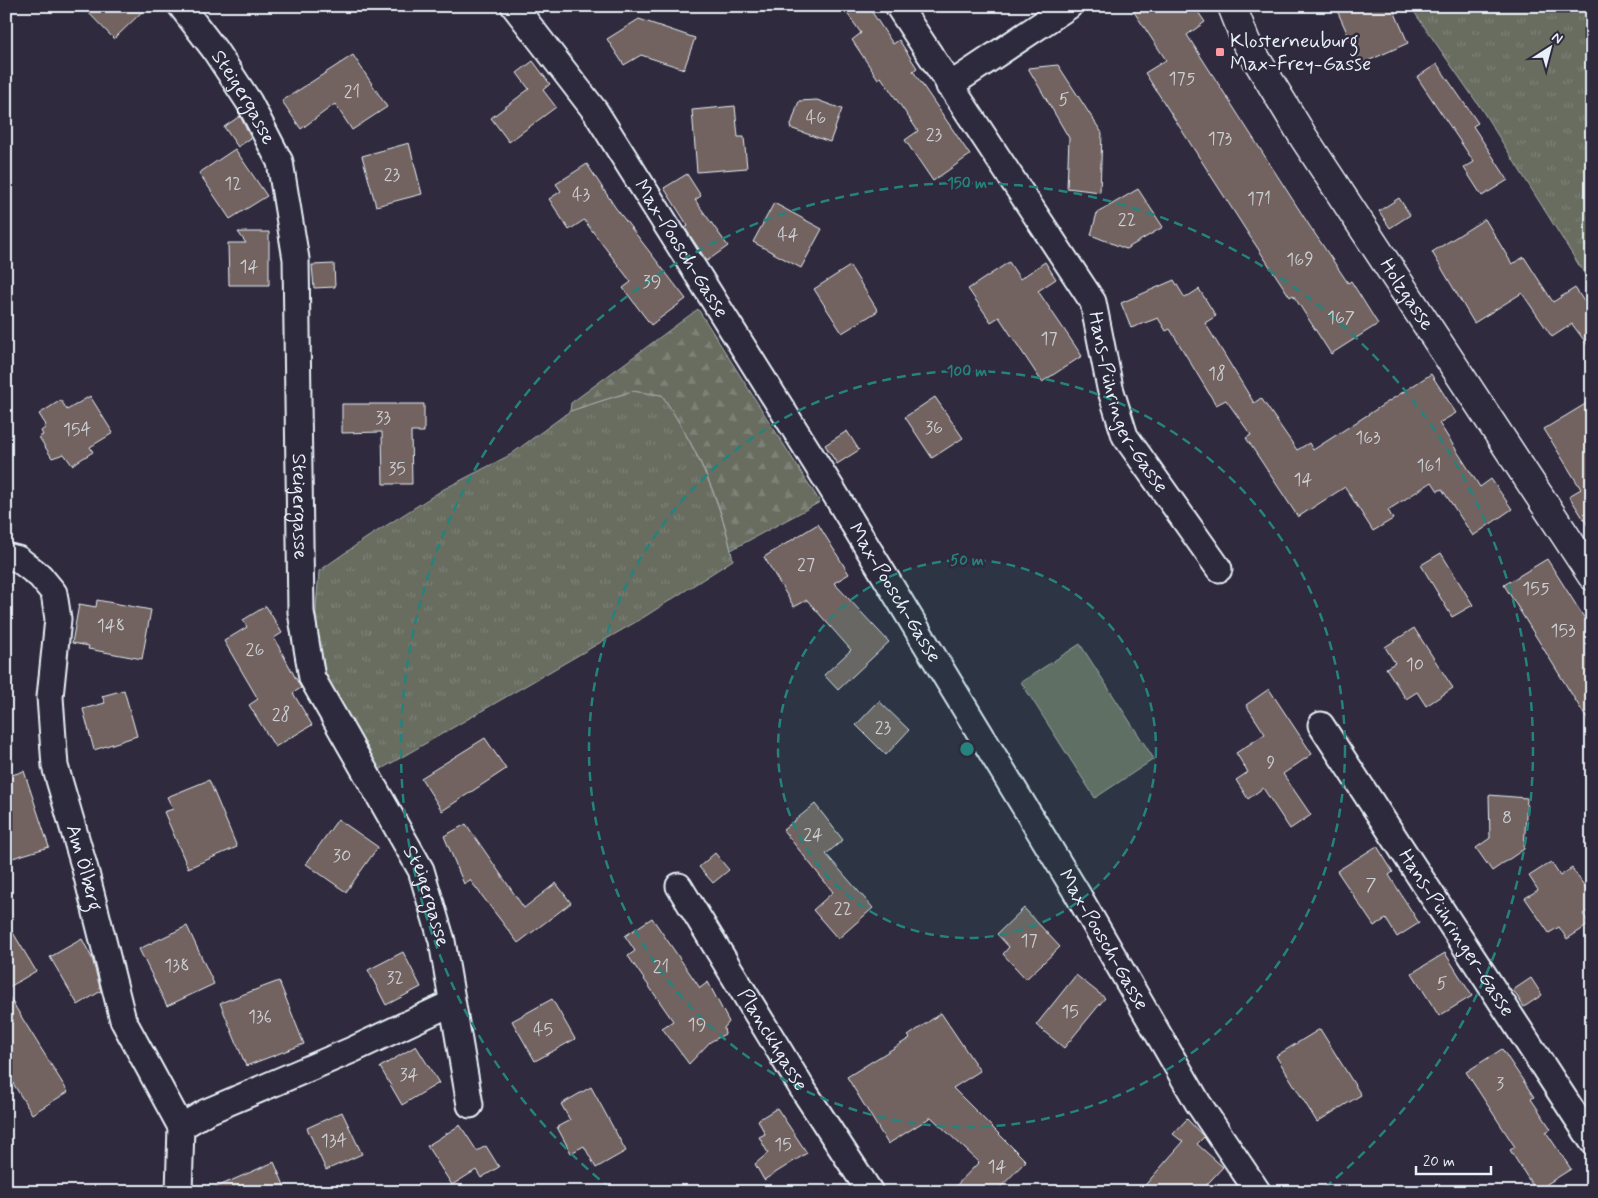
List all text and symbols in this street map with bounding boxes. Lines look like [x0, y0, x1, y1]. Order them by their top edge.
north arrow [1526, 22, 1576, 72]
place label: Klosterneuburg Max-Frey-Gasse [1230, 28, 1371, 78]
text: N [1548, 28, 1566, 48]
street label: Steigergasse [205, 45, 282, 149]
marker: Klosterneuburg Max-Frey-Gasse [1214, 46, 1226, 58]
house number: 175 [1168, 67, 1196, 91]
house number: 21 [344, 80, 360, 104]
house number: 5 [1059, 88, 1070, 112]
house number: 46 [806, 106, 826, 130]
house number: 23 [926, 123, 943, 147]
house number: 173 [1208, 127, 1232, 151]
house number: 23 [384, 163, 401, 187]
house number: 12 [224, 172, 242, 196]
street label: Max-Poosch-Gasse [628, 174, 735, 323]
text: 150 m [947, 174, 987, 194]
house number: 43 [572, 183, 590, 207]
house number: 171 [1247, 187, 1271, 211]
house number: 22 [1118, 208, 1136, 232]
house number: 44 [777, 223, 799, 247]
house number: 169 [1286, 248, 1314, 272]
street label: Holzgasse [1373, 253, 1440, 336]
house number: 14 [240, 255, 259, 279]
house number: 39 [643, 270, 661, 294]
house number: 167 [1327, 306, 1355, 330]
street label: Hans-Pühringer-Gasse [1082, 309, 1175, 499]
house number: 17 [1040, 327, 1058, 351]
text: 100 m [947, 362, 987, 382]
house number: 18 [1208, 362, 1226, 386]
house number: 33 [375, 406, 391, 430]
house number: 36 [925, 416, 943, 440]
house number: 154 [63, 418, 92, 442]
house number: 163 [1355, 426, 1381, 450]
street label: Steigergasse [285, 453, 314, 560]
house number: 161 [1416, 454, 1442, 478]
house number: 35 [388, 457, 406, 481]
house number: 14 [1294, 468, 1313, 492]
street label: Max-Poosch-Gasse [842, 518, 948, 668]
text: 50 m [950, 551, 984, 571]
house number: 27 [797, 553, 815, 577]
house number: 155 [1522, 577, 1550, 601]
house number: 148 [97, 614, 125, 638]
house number: 153 [1551, 619, 1575, 643]
house number: 26 [246, 638, 264, 662]
house number: 10 [1406, 653, 1424, 677]
house number: 28 [272, 703, 290, 727]
house number: 23 [875, 716, 892, 740]
centre of rings [958, 740, 976, 758]
house number: 9 [1267, 751, 1276, 775]
house number: 8 [1502, 806, 1512, 830]
street label: Am Ölberg [59, 821, 109, 915]
house number: 24 [803, 823, 823, 847]
street label: Steigergasse [396, 840, 456, 949]
house number: 30 [333, 844, 351, 868]
street label: Hans-Pühringer-Gasse [1392, 844, 1521, 1022]
street label: Max-Poosch-Gasse [1052, 864, 1155, 1015]
house number: 7 [1366, 873, 1377, 897]
house number: 22 [834, 897, 852, 921]
house number: 17 [1020, 929, 1038, 953]
house number: 138 [164, 954, 190, 978]
house number: 21 [653, 955, 669, 979]
house number: 32 [386, 966, 404, 990]
house number: 5 [1437, 972, 1448, 996]
street label: Planckhgasse [731, 983, 814, 1096]
house number: 15 [1061, 1000, 1079, 1024]
house number: 136 [248, 1005, 272, 1029]
house number: 19 [688, 1013, 706, 1037]
house number: 45 [533, 1018, 553, 1042]
house number: 34 [399, 1063, 419, 1087]
house number: 3 [1496, 1072, 1504, 1096]
house number: 134 [321, 1129, 348, 1153]
house number: 15 [774, 1133, 792, 1157]
scale bar [1416, 1143, 1490, 1175]
text: 20 m [1423, 1152, 1455, 1172]
house number: 14 [988, 1155, 1007, 1179]

